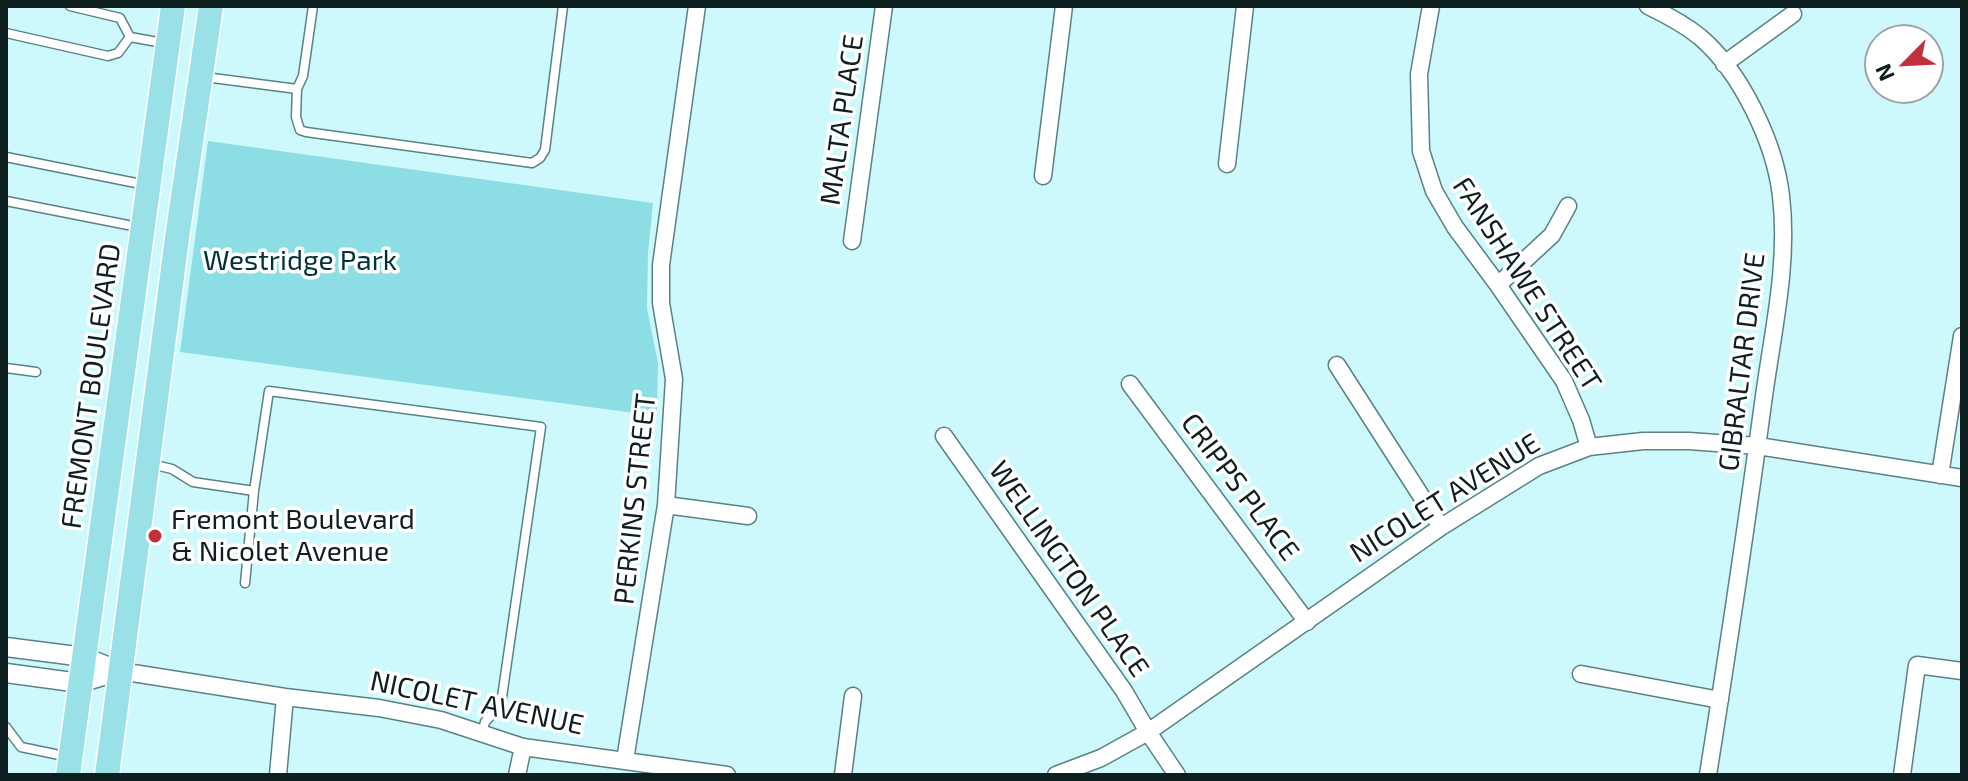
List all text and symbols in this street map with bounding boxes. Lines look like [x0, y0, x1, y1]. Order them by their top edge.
north arrow [1864, 24, 1944, 104]
street label: MALTA PLACE [813, 33, 871, 207]
text: N [1869, 60, 1899, 86]
street label: FANSHAWE STREET [1446, 171, 1608, 397]
street label: FREMONT BOULEVARD [54, 241, 128, 531]
park label: Westridge Park [203, 244, 397, 278]
street label: GIBRALTAR DRIVE [1712, 251, 1772, 473]
street label: PERKINS STREET [607, 392, 663, 606]
street label: CRIPPS PLACE [1174, 407, 1306, 567]
street label: NICOLET AVENUE [1344, 426, 1546, 570]
street label: WELLINGTON PLACE [982, 455, 1156, 683]
place label: Fremont Boulevard & Nicolet Avenue [171, 503, 415, 569]
marker: Fremont Boulevard & Nicolet Avenue [146, 527, 164, 545]
street label: NICOLET AVENUE [367, 664, 587, 742]

